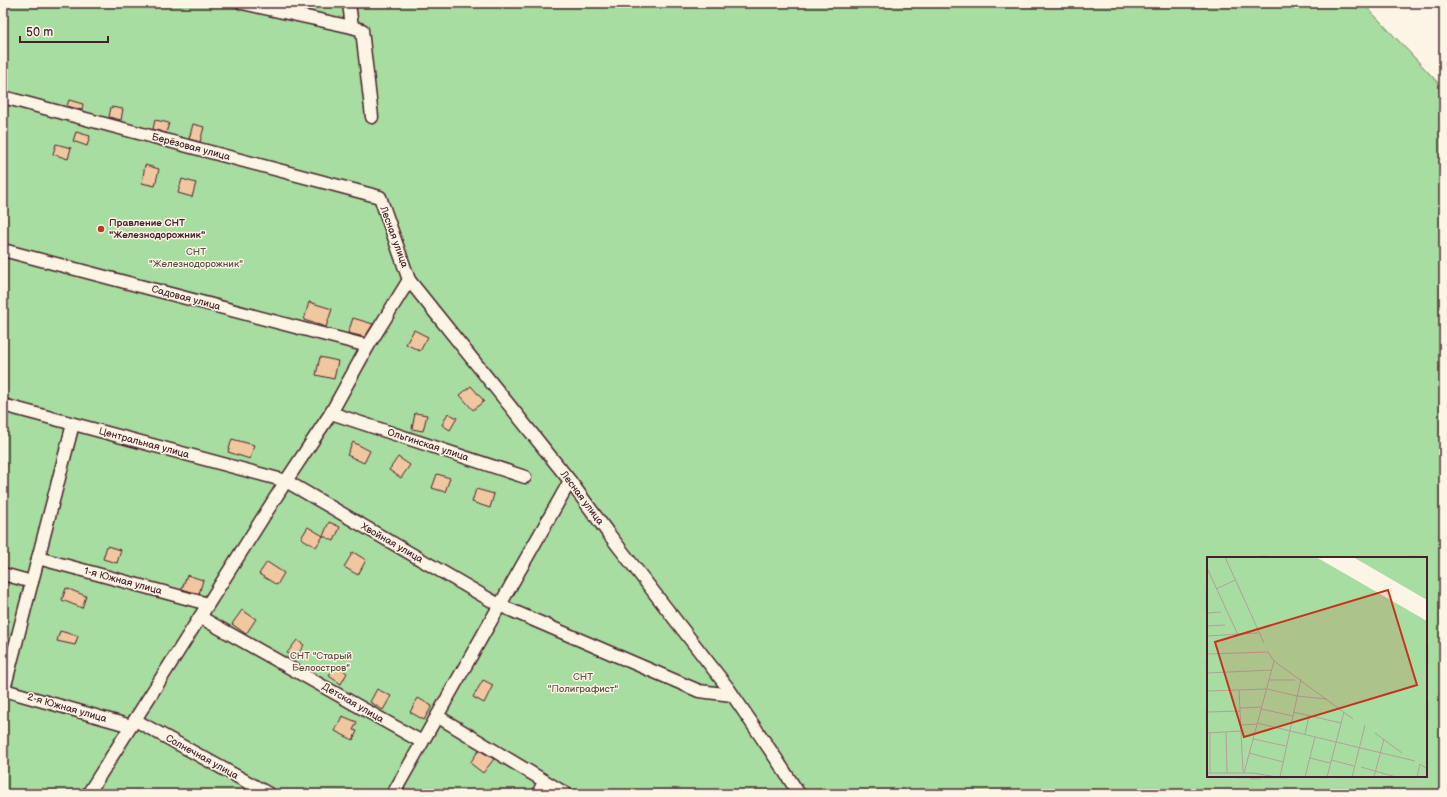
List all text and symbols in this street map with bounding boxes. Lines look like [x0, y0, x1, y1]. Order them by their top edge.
scale bar [20, 18, 108, 44]
text: 50 m [26, 25, 53, 40]
street label: Берёзовая улица [150, 131, 232, 163]
street label: Лесная улица [377, 204, 411, 269]
place label: Правление СНТ "Железнодорожник" [109, 217, 205, 241]
marker: Правление СНТ "Железнодорожник" [96, 224, 106, 234]
park label: СНТ "Железнодорожник" [149, 246, 243, 270]
street label: Садовая улица [150, 283, 222, 313]
street label: Центральная улица [97, 425, 191, 461]
street label: Ольгинская улица [386, 426, 470, 464]
street label: Лесная улица [557, 468, 606, 527]
street label: Хвойная улица [359, 520, 425, 566]
inset map [1207, 557, 1427, 777]
street label: 1-я Южная улица [83, 565, 163, 597]
park label: СНТ "Старый Белоостров" [290, 650, 352, 674]
park label: СНТ "Полиграфист" [548, 671, 618, 695]
street label: Детская улица [320, 681, 386, 725]
street label: 2-я Южная улица [26, 691, 108, 725]
street label: Солнечная улица [163, 732, 241, 782]

